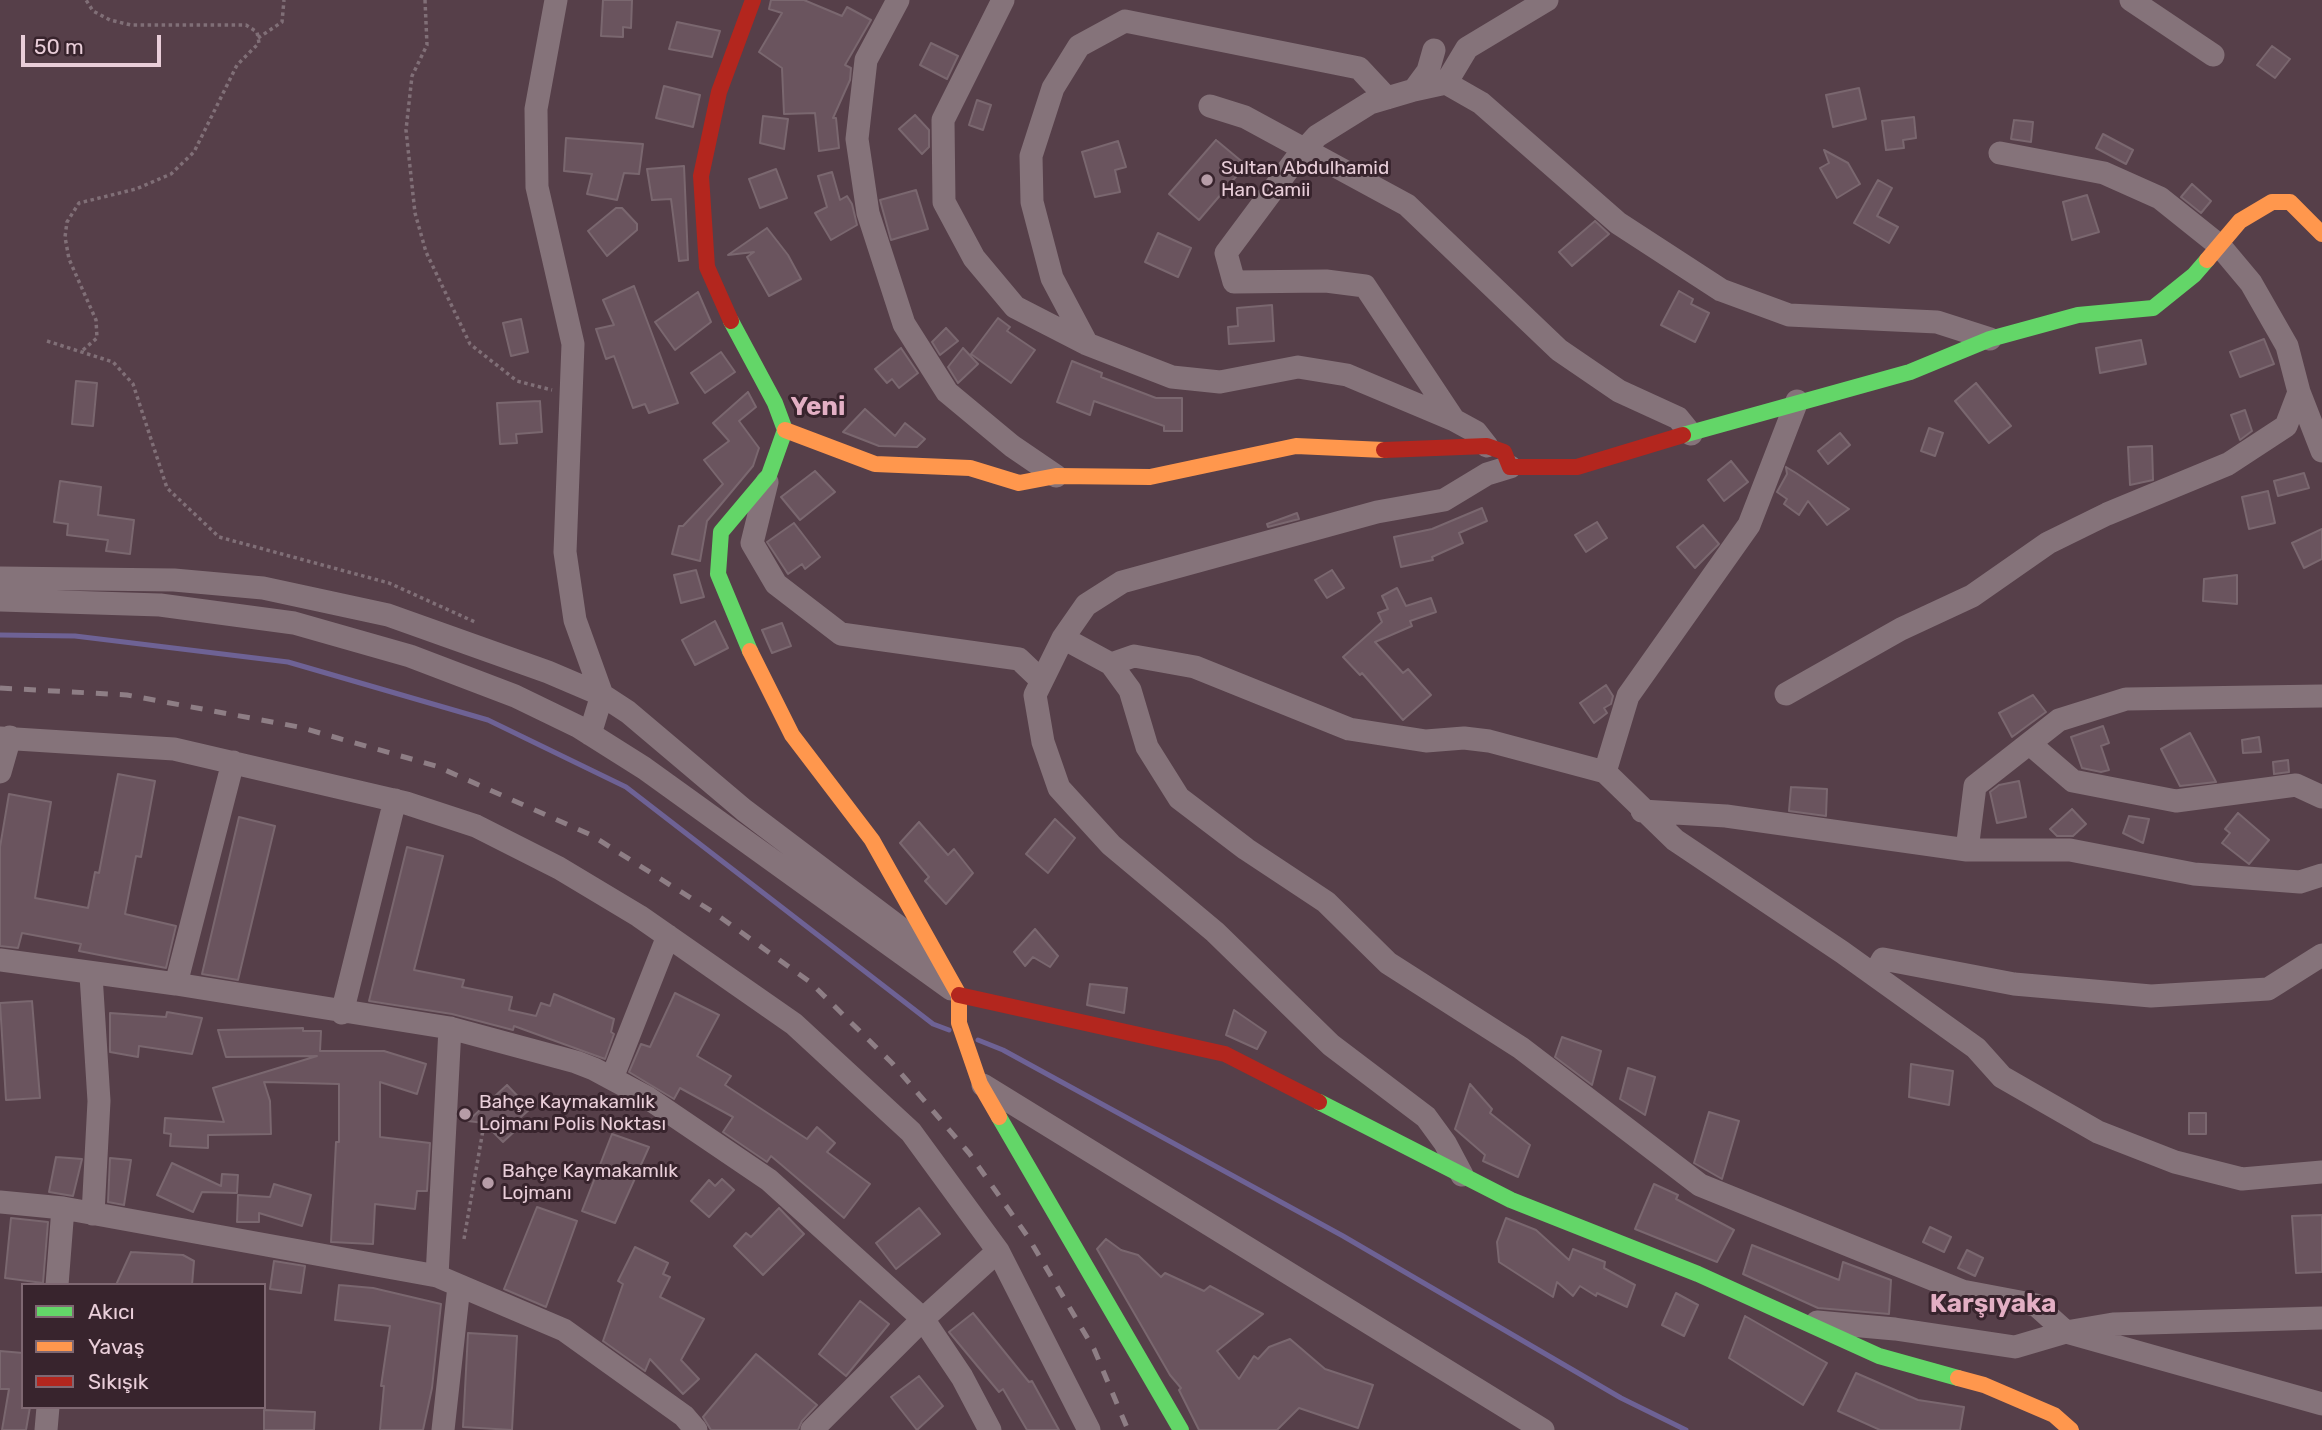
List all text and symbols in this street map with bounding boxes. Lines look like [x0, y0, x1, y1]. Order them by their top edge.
scale bar [24, 21, 164, 65]
text: 50 m [34, 34, 84, 59]
place label: Sultan Abdulhamid Han Camii [1221, 158, 1389, 202]
marker: Sultan Abdulhamid Han Camii [1199, 172, 1215, 188]
district label: Yeni [790, 391, 846, 423]
place label: Bahçe Kaymakamlık Lojmanı Polis Noktası [479, 1092, 666, 1136]
marker: Bahçe Kaymakamlık Lojmanı Polis Noktası [457, 1106, 473, 1122]
place label: Bahçe Kaymakamlık Lojmanı [502, 1161, 678, 1205]
marker: Bahçe Kaymakamlık Lojmanı [480, 1175, 496, 1191]
legend [21, 1283, 266, 1409]
district label: Karşıyaka [1930, 1288, 2056, 1320]
text: Akıcı [88, 1299, 135, 1324]
text: Yavaş [88, 1334, 144, 1359]
text: Sıkışık [88, 1369, 149, 1394]

